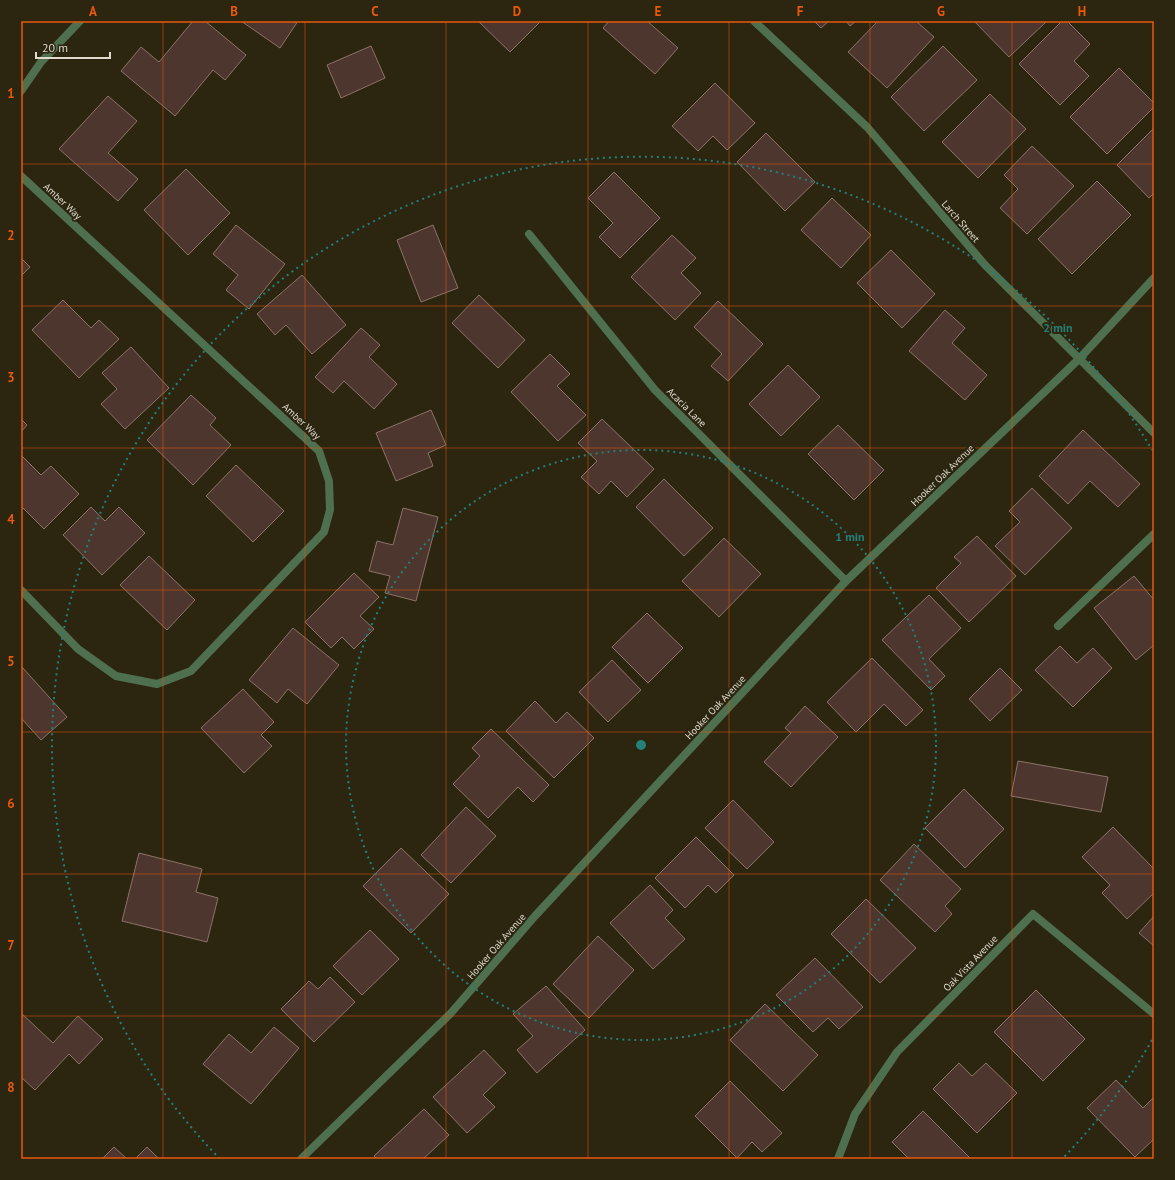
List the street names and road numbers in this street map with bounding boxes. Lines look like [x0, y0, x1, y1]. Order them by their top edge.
street label: Amber Way [41, 180, 85, 223]
street label: Larch Street [939, 198, 983, 245]
street label: Acacia Lane [664, 385, 709, 430]
street label: Amber Way [280, 400, 324, 443]
street label: Hooker Oak Avenue [908, 442, 977, 509]
street label: Hooker Oak Avenue [682, 673, 748, 742]
street label: Hooker Oak Avenue [464, 911, 529, 982]
street label: Oak Vista Avenue [940, 933, 1000, 994]

